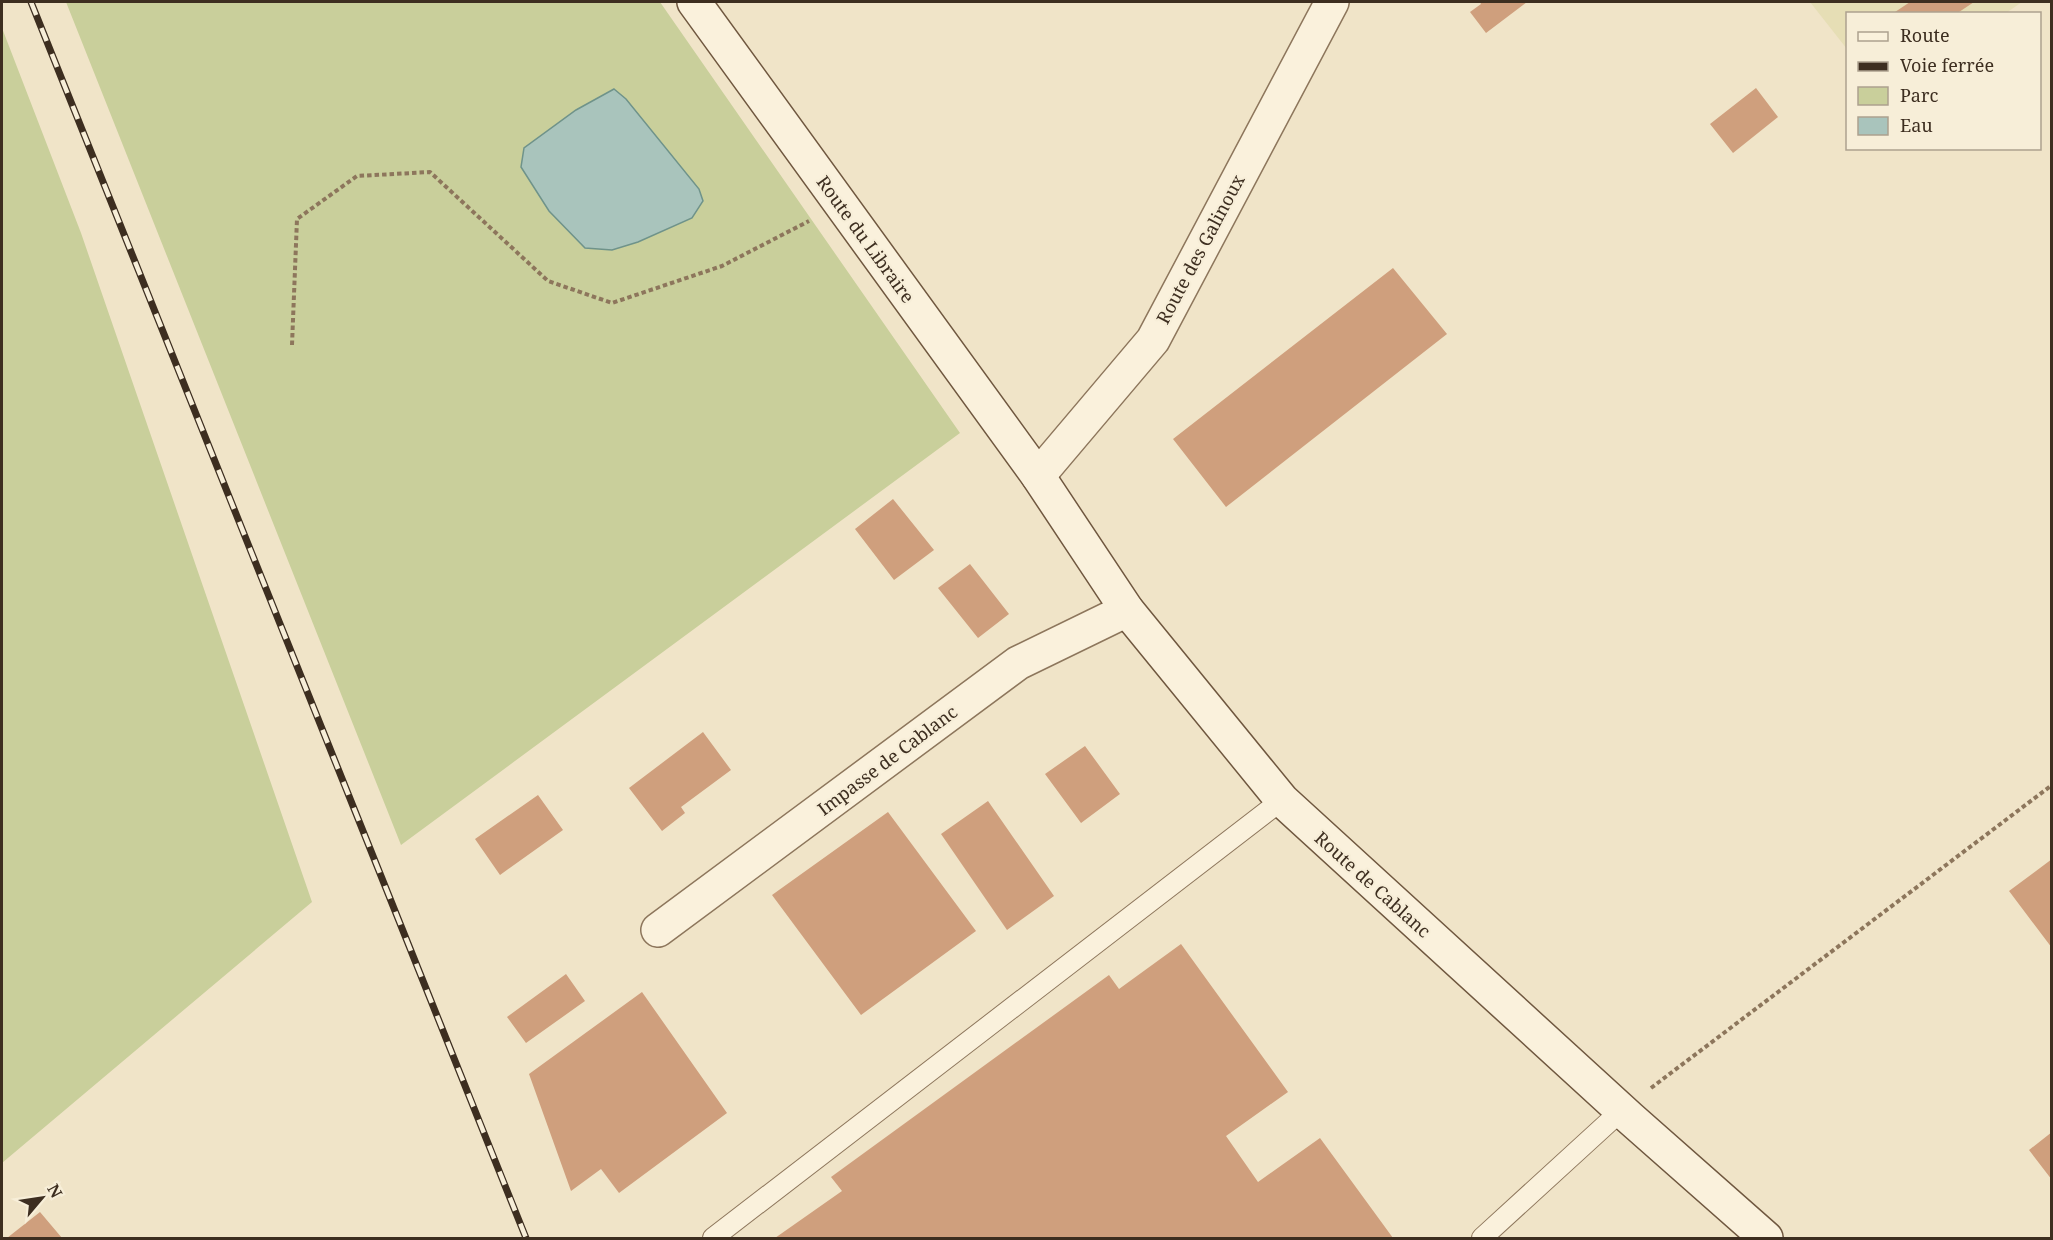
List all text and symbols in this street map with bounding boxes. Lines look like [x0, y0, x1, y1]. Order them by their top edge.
legend [1846, 12, 2041, 150]
text: Route [1900, 23, 1950, 47]
text: Voie ferrée [1900, 53, 1994, 77]
text: Parc [1900, 83, 1938, 107]
text: Eau [1900, 113, 1933, 137]
street label: Route des Galinoux [1150, 170, 1250, 328]
street label: Route du Libraire [812, 171, 920, 307]
street label: Impasse de Cablanc [812, 699, 962, 820]
street label: Route de Cablanc [1310, 826, 1436, 943]
north arrow [12, 1168, 72, 1228]
text: N [42, 1180, 68, 1202]

